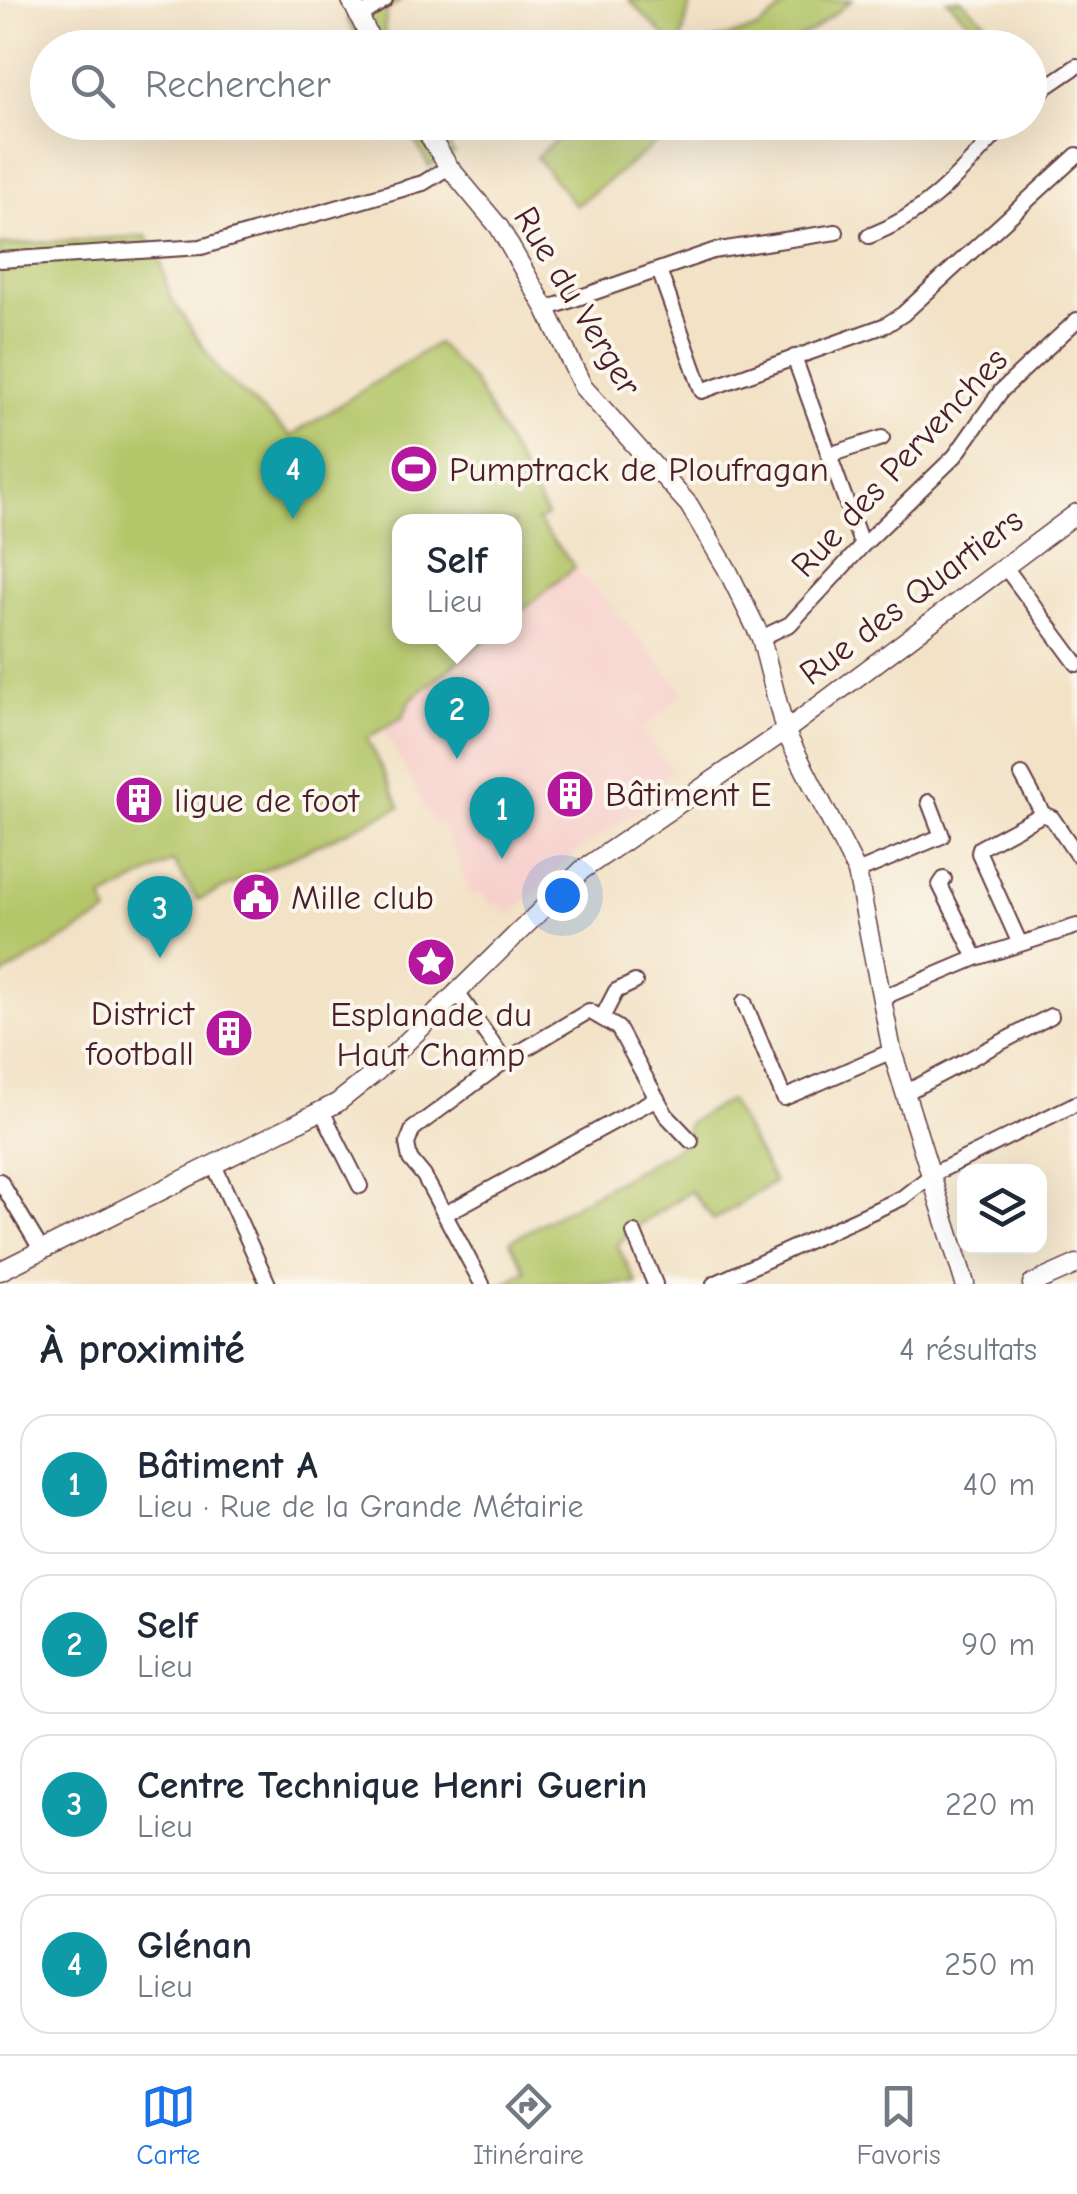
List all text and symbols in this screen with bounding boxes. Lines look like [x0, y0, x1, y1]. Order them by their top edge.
search box [30, 30, 1047, 140]
icon: search [65, 58, 120, 113]
text: Rechercher [145, 63, 331, 107]
street label: Rue du Verger [505, 199, 650, 403]
street label: Rue des Pervenches [783, 339, 1016, 585]
pin: 4 [260, 436, 326, 519]
sports icon: Pumptrack de Ploufragan [388, 443, 440, 495]
place label: Pumptrack de Ploufragan [449, 449, 829, 490]
street label: Rue des Quartiers [792, 499, 1031, 694]
popup [392, 514, 522, 644]
text: Self [427, 539, 487, 583]
text: Lieu [427, 583, 482, 620]
pin: 2 [424, 676, 490, 759]
building icon: Bâtiment E [544, 768, 596, 820]
building icon: ligue de foot [113, 774, 165, 826]
place label: Bâtiment E [605, 774, 771, 815]
pin: 1 [470, 776, 534, 859]
place label: ligue de foot [174, 780, 360, 821]
your location [537, 870, 588, 921]
public building icon: Mille club [230, 871, 282, 923]
pin: 3 [128, 876, 192, 958]
place label: Mille club [291, 877, 434, 918]
place icon: Esplanade du Haut Champ [405, 936, 457, 988]
place label: District football [85, 993, 195, 1074]
place label: Esplanade du Haut Champ [330, 994, 532, 1075]
building icon: District football [203, 1007, 255, 1059]
map controls [957, 1164, 1047, 1254]
button: layers [957, 1164, 1047, 1254]
text: À proximité [40, 1325, 245, 1374]
text: 4 résultats [899, 1331, 1037, 1368]
text: Bâtiment A [137, 1444, 318, 1488]
text: 1 [68, 1466, 81, 1503]
text: 40 m [963, 1466, 1035, 1503]
text: Lieu · Rue de la Grande Métairie [137, 1488, 583, 1525]
text: Self [137, 1604, 198, 1648]
text: 2 [67, 1626, 82, 1663]
text: 90 m [961, 1626, 1035, 1663]
text: Lieu [137, 1648, 193, 1685]
text: Centre Technique Henri Guerin [137, 1764, 647, 1808]
text: 3 [67, 1786, 82, 1823]
text: 220 m [945, 1786, 1035, 1823]
text: Lieu [137, 1808, 193, 1845]
text: Glénan [137, 1924, 252, 1968]
text: 4 [67, 1946, 82, 1983]
text: 250 m [944, 1946, 1035, 1983]
text: Lieu [137, 1968, 193, 2005]
tab: Carte [136, 2079, 200, 2171]
tab: Itinéraire [473, 2079, 584, 2171]
tab: Favoris [857, 2079, 941, 2171]

